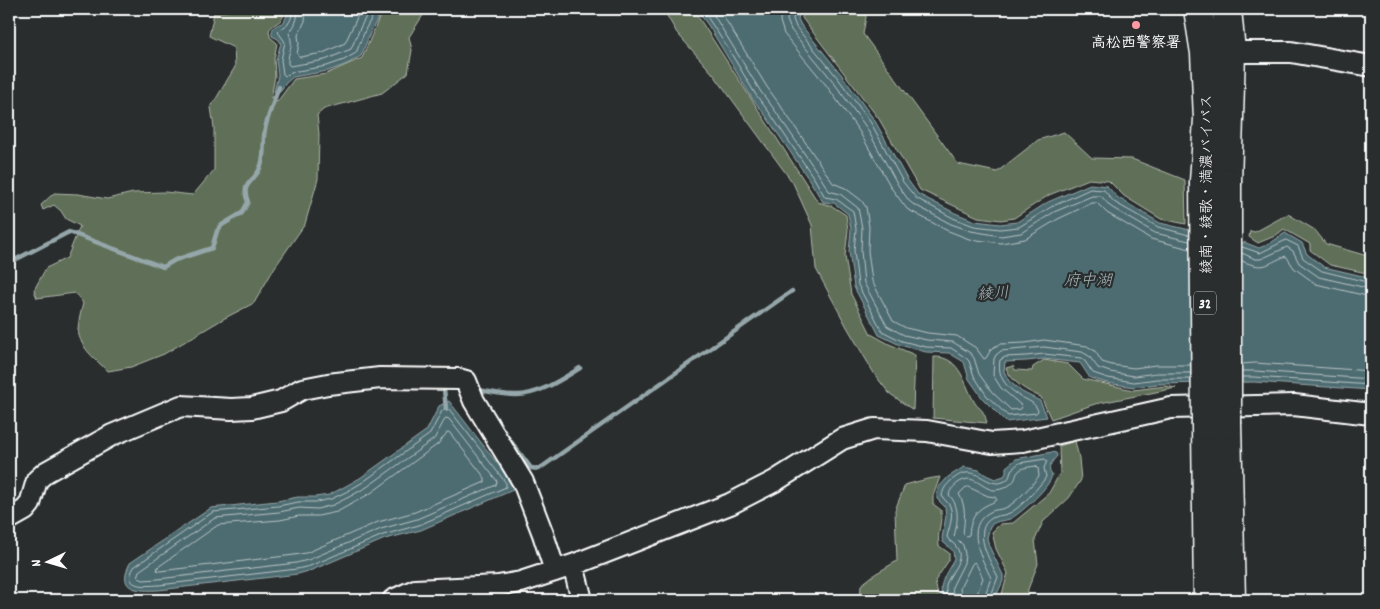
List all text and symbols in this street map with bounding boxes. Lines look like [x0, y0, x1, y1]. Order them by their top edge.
marker: 高松西警察署 [1130, 19, 1142, 31]
place label: 高松西警察署 [1091, 33, 1181, 55]
street label: 綾南・綾歌・満濃バイパス [1197, 94, 1219, 274]
water label: 府中湖 [1064, 270, 1114, 293]
water label: 綾川 [976, 282, 1010, 307]
road number: 32 [1194, 292, 1216, 314]
north arrow [22, 536, 72, 586]
text: N [27, 559, 47, 567]

